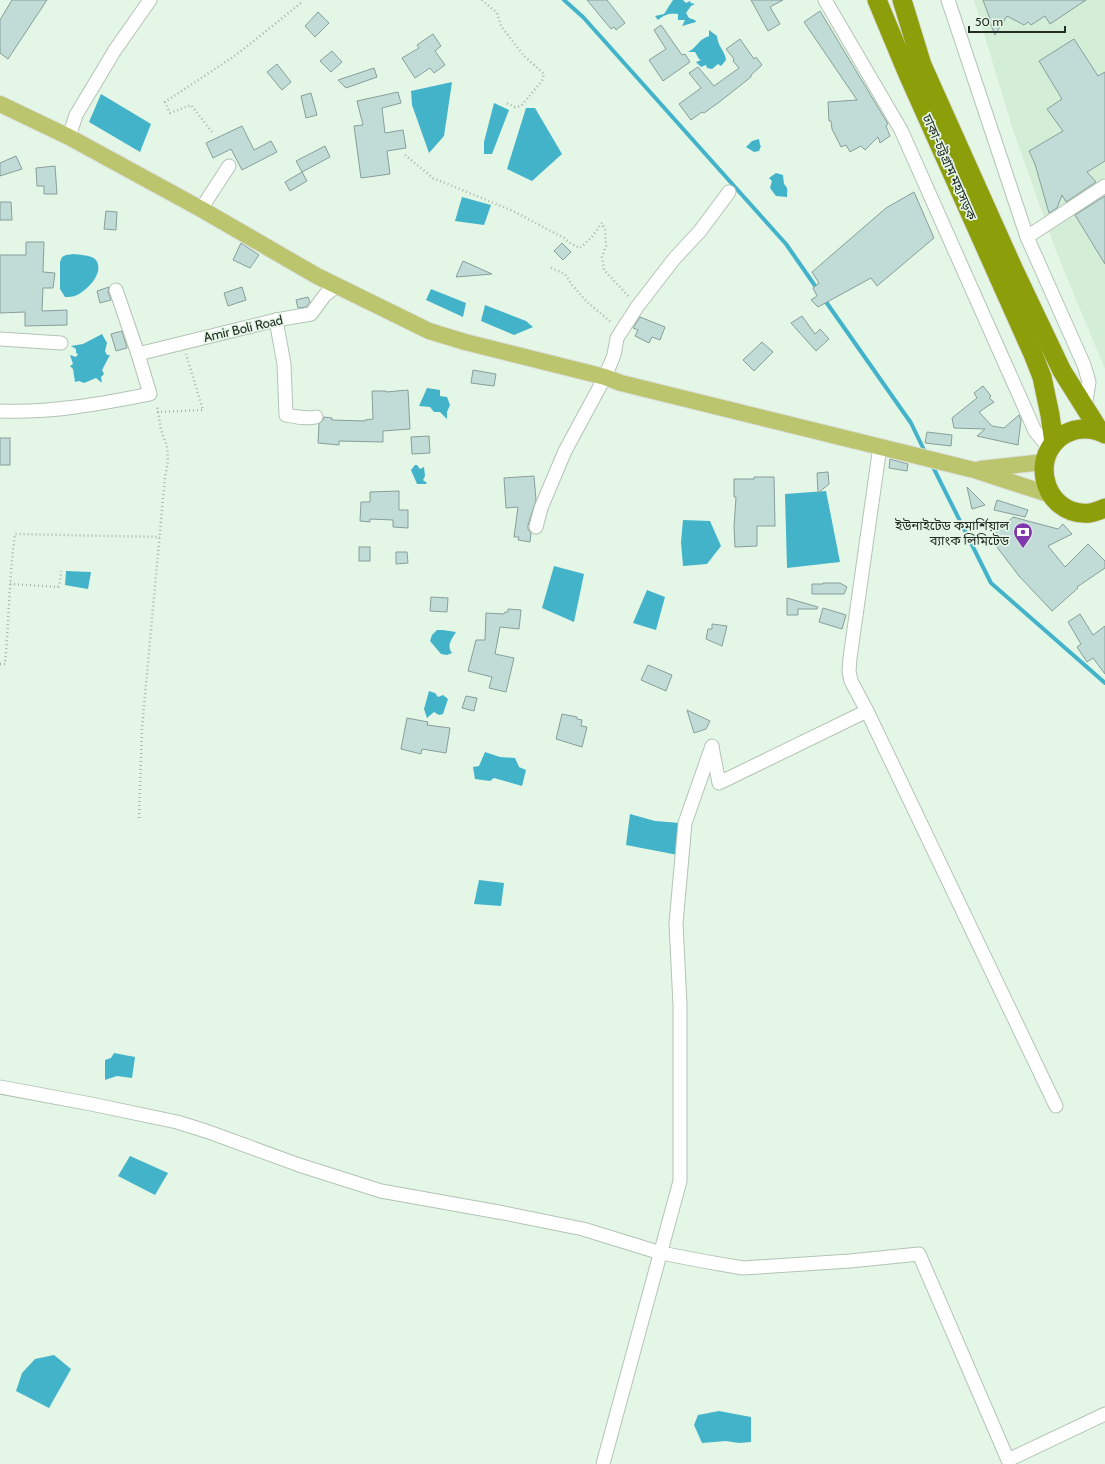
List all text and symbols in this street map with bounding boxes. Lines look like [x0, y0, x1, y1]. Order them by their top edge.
scale bar [969, 8, 1065, 34]
text: 50 m [975, 14, 1003, 29]
street label: ঢাকা-চট্টগ্রাম মহাসড়ক [919, 111, 981, 223]
street label: Amir Boli Road [202, 311, 284, 345]
place label: ইউনাইটেড কমার্শিয়াল ব্যাংক লিমিটেড [894, 517, 1010, 548]
bank icon: ইউনাইটেড কমার্শিয়াল ব্যাংক লিমিটেড [1012, 521, 1034, 549]

